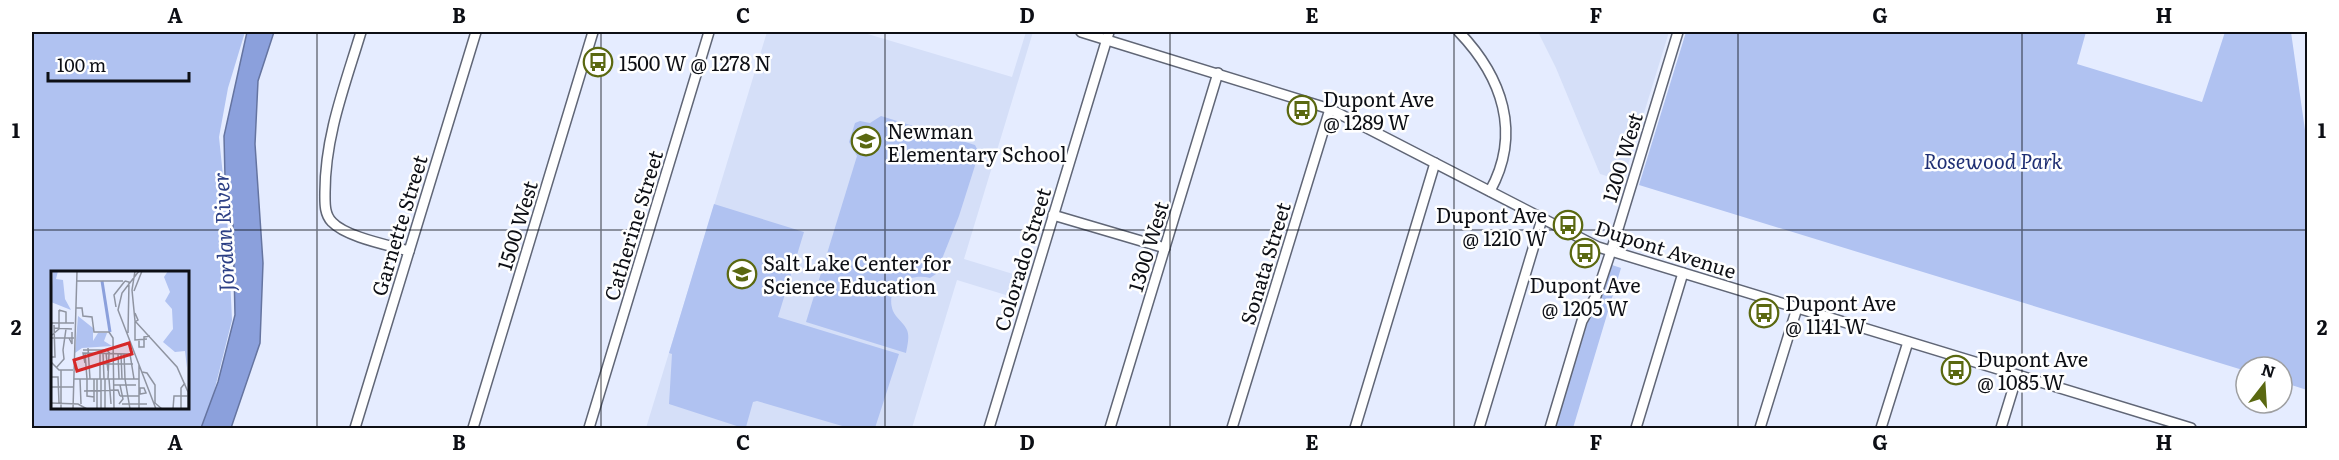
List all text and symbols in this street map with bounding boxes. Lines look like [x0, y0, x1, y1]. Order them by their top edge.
text: A [167, 0, 183, 29]
text: B [452, 0, 466, 29]
text: C [736, 0, 750, 29]
text: D [1019, 0, 1035, 29]
text: E [1305, 0, 1319, 29]
text: F [1590, 0, 1603, 29]
text: G [1872, 0, 1888, 29]
text: H [2156, 0, 2172, 29]
scale bar [48, 45, 189, 83]
bus stop icon: 1500 W @ 1278 N [582, 46, 614, 78]
place label: 1500 W @ 1278 N [619, 47, 771, 77]
text: 100 m [57, 51, 106, 78]
place label: Dupont Ave @ 1289 W [1323, 83, 1434, 136]
bus stop icon: Dupont Ave @ 1289 W [1286, 94, 1318, 126]
street label: 1200 West [1593, 108, 1649, 206]
text: 1 [12, 114, 20, 144]
text: 1 [2318, 114, 2326, 144]
place label: Newman Elementary School [887, 115, 1067, 168]
school or university icon: Newman Elementary School [850, 125, 882, 157]
park label: Rosewood Park [1924, 145, 2062, 175]
street label: Catherine Street [595, 146, 669, 304]
street label: Garnette Street [362, 151, 434, 299]
water label: Jordan River [203, 171, 241, 293]
street label: 1500 West [488, 176, 544, 274]
street label: Colorado Street [985, 184, 1057, 334]
street label: 1300 West [1119, 197, 1175, 295]
street label: Sonata Street [1231, 198, 1297, 328]
place label: Dupont Ave @ 1210 W [1436, 199, 1547, 252]
bus stop icon: Dupont Ave @ 1210 W [1552, 209, 1584, 241]
street label: Dupont Avenue [1592, 211, 1740, 285]
bus stop icon: Dupont Ave @ 1205 W [1569, 237, 1601, 269]
place label: Salt Lake Center for Science Education [763, 247, 951, 300]
school or university icon: Salt Lake Center for Science Education [726, 258, 758, 290]
place label: Dupont Ave @ 1205 W [1529, 269, 1641, 322]
inset map [51, 271, 189, 409]
place label: Dupont Ave @ 1141 W [1785, 287, 1896, 340]
bus stop icon: Dupont Ave @ 1141 W [1748, 297, 1780, 329]
text: 2 [11, 311, 22, 341]
text: 2 [2317, 311, 2328, 341]
place label: Dupont Ave @ 1085 W [1977, 343, 2088, 396]
bus stop icon: Dupont Ave @ 1085 W [1940, 354, 1972, 386]
north arrow [2234, 355, 2294, 415]
text: N [2259, 356, 2279, 383]
text: A [167, 426, 183, 456]
text: B [452, 426, 466, 456]
text: C [736, 426, 750, 456]
text: D [1019, 426, 1035, 456]
text: E [1305, 426, 1319, 456]
text: F [1590, 426, 1603, 456]
text: G [1872, 426, 1888, 456]
text: H [2156, 426, 2172, 456]

